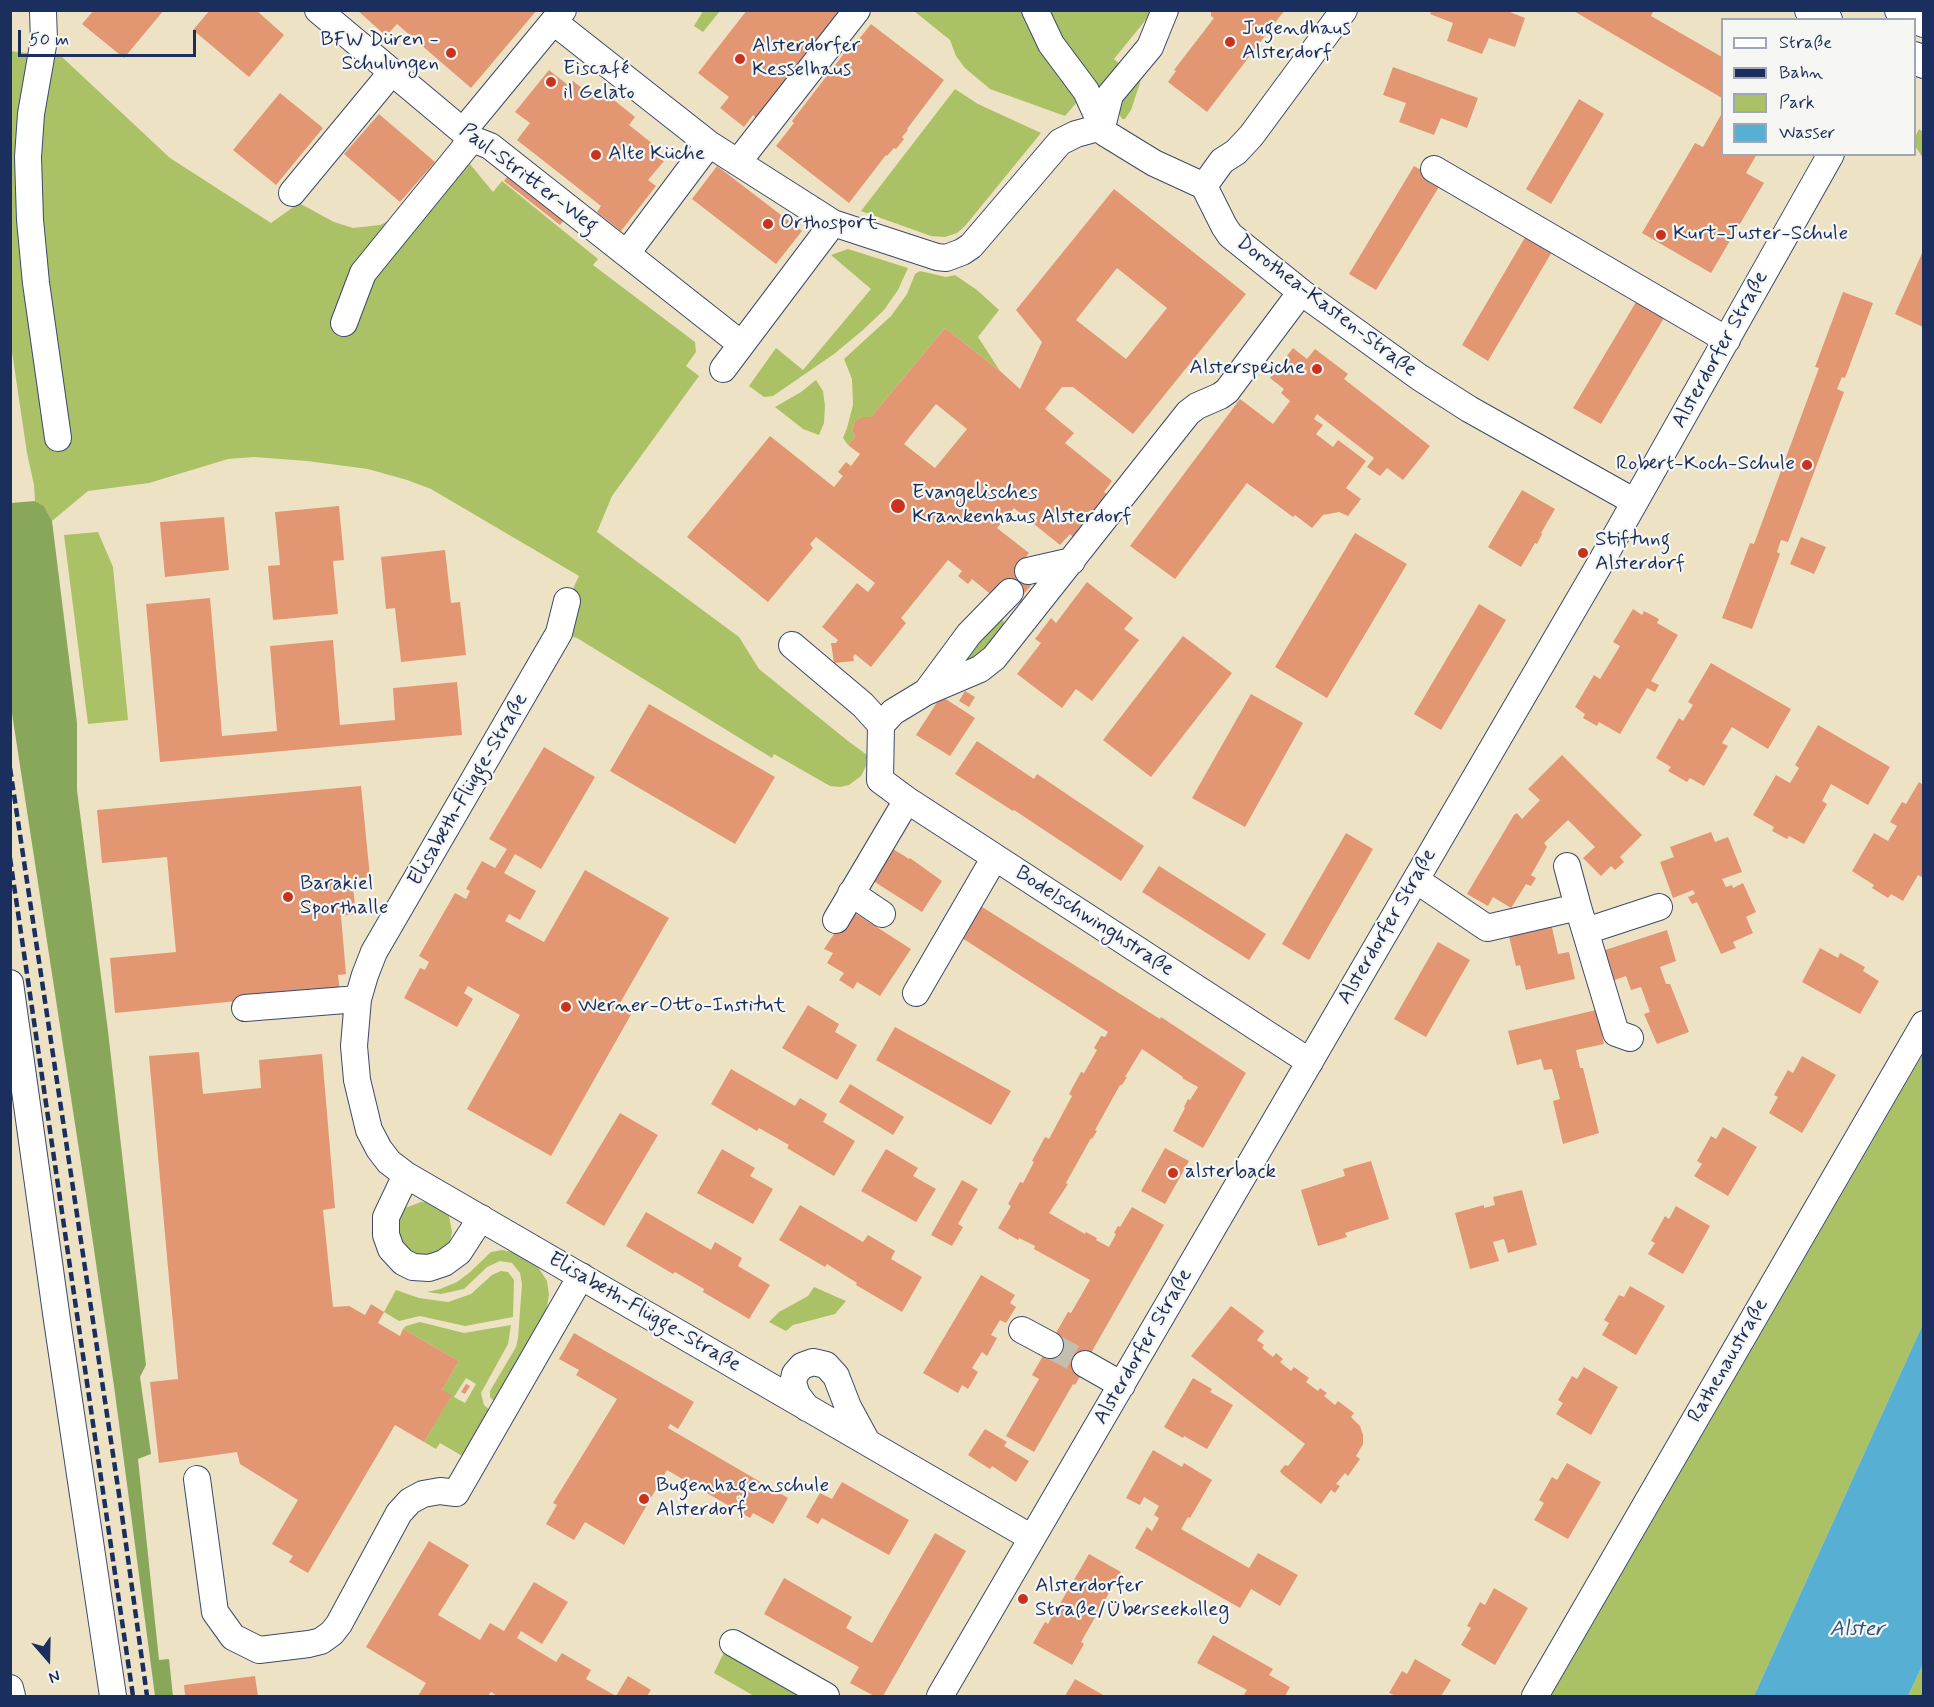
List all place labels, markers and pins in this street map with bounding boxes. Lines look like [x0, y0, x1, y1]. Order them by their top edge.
place label: Jugendhaus Alsterdorf [1242, 17, 1351, 67]
place label: BFW Düren - Schulungen [321, 28, 439, 78]
place label: Alsterdorfer Kesselhaus [752, 34, 860, 84]
marker: Jugendhaus Alsterdorf [1223, 35, 1237, 49]
marker: BFW Düren - Schulungen [444, 46, 458, 60]
marker: Alsterdorfer Kesselhaus [733, 52, 747, 66]
place label: Eiscafé il Gelato [563, 57, 635, 107]
marker: Eiscafé il Gelato [544, 75, 558, 89]
place label: Alte Küche [608, 142, 705, 168]
marker: Alte Küche [589, 148, 603, 162]
place label: Orthosport [780, 211, 878, 237]
marker: Orthosport [761, 217, 775, 231]
place label: Kurt-Juster-Schule [1673, 222, 1848, 248]
marker: Kurt-Juster-Schule [1654, 228, 1668, 242]
place label: Alsterspeiche [1189, 356, 1305, 382]
marker: Alsterspeiche [1310, 362, 1324, 376]
place label: Robert-Koch-Schule [1616, 452, 1795, 478]
marker: Robert-Koch-Schule [1800, 458, 1814, 472]
place label: Evangelisches Krankenhaus Alsterdorf [912, 481, 1132, 531]
marker: Evangelisches Krankenhaus Alsterdorf [889, 497, 907, 515]
place label: Stiftung Alsterdorf [1595, 528, 1685, 578]
marker: Stiftung Alsterdorf [1576, 546, 1590, 560]
place label: Barakiel Sporthalle [300, 872, 389, 922]
marker: Barakiel Sporthalle [281, 890, 295, 904]
place label: Werner-Otto-Institut [578, 994, 786, 1020]
marker: Werner-Otto-Institut [559, 1000, 573, 1014]
place label: alsterback [1185, 1160, 1276, 1186]
marker: alsterback [1166, 1166, 1180, 1180]
place label: Bugenhagenschule Alsterdorf [656, 1474, 829, 1524]
marker: Bugenhagenschule Alsterdorf [637, 1492, 651, 1506]
place label: Alsterdorfer Straße/Überseekolleg [1035, 1574, 1229, 1624]
marker: Alsterdorfer Straße/Überseekolleg [1016, 1592, 1030, 1606]

